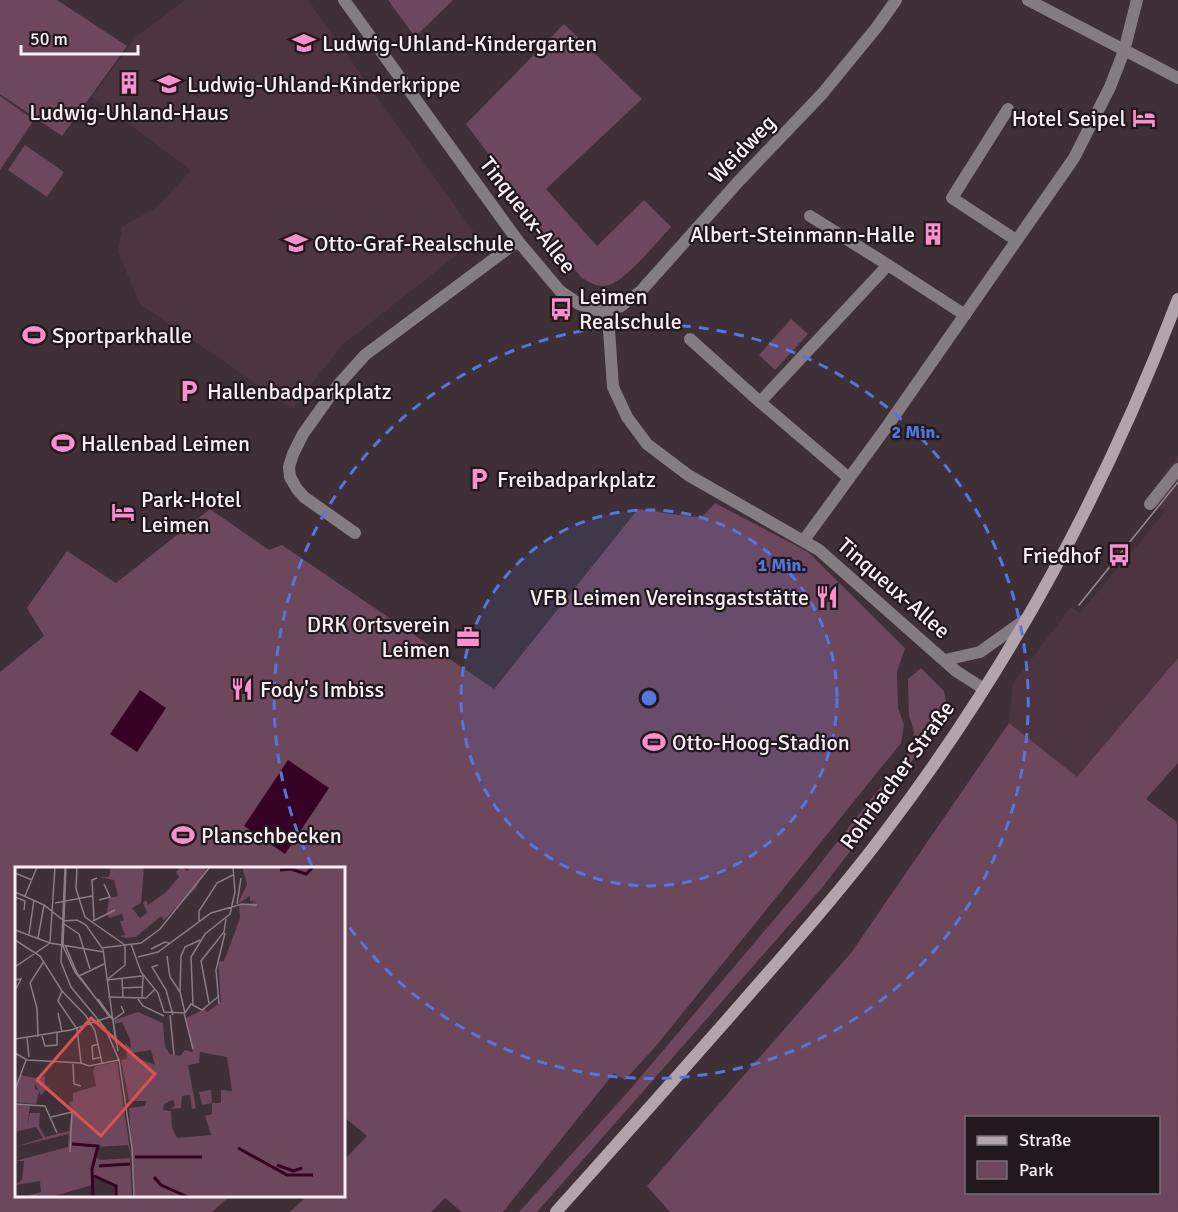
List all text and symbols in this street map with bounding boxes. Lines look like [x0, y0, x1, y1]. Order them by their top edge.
scale bar [21, 18, 138, 56]
text: 50 m [30, 28, 68, 50]
school or university icon: Ludwig-Uhland-Kindergarten [291, 30, 317, 56]
place label: Ludwig-Uhland-Kindergarten [322, 30, 597, 57]
building icon: Ludwig-Uhland-Haus [116, 70, 142, 96]
school or university icon: Ludwig-Uhland-Kinderkrippe [156, 71, 182, 97]
place label: Ludwig-Uhland-Kinderkrippe [187, 71, 460, 98]
place label: Ludwig-Uhland-Haus [29, 99, 229, 126]
place label: Hotel Seipel [1012, 105, 1126, 132]
hotel icon: Hotel Seipel [1131, 105, 1157, 131]
street label: Weidweg [703, 109, 781, 189]
street label: Tinqueux-Allee [474, 151, 582, 279]
place label: Albert-Steinmann-Halle [690, 221, 915, 248]
building icon: Albert-Steinmann-Halle [920, 221, 946, 247]
school or university icon: Otto-Graf-Realschule [283, 230, 309, 256]
place label: Otto-Graf-Realschule [314, 230, 514, 257]
place label: Leimen Realschule [579, 283, 682, 335]
bus stop icon: Leimen Realschule [548, 296, 574, 322]
sports icon: Sportparkhalle [21, 322, 47, 348]
place label: Sportparkhalle [52, 322, 192, 349]
parking icon: Hallenbadparkplatz [176, 378, 202, 404]
place label: Hallenbadparkplatz [207, 378, 392, 405]
text: 2 Min. [891, 421, 941, 443]
sports icon: Hallenbad Leimen [50, 430, 76, 456]
place label: Hallenbad Leimen [81, 430, 250, 457]
parking icon: Freibadparkplatz [466, 466, 492, 492]
place label: Freibadparkplatz [497, 466, 656, 493]
place label: Park-Hotel Leimen [141, 486, 242, 538]
hotel icon: Park-Hotel Leimen [110, 499, 136, 525]
street label: Tinqueux-Allee [832, 532, 956, 644]
place label: Friedhof [1022, 542, 1103, 569]
bus stop icon: Friedhof [1106, 542, 1132, 568]
text: 1 Min. [757, 554, 807, 576]
place label: VFB Leimen Vereinsgaststätte [530, 584, 809, 611]
restaurant icon: VFB Leimen Vereinsgaststätte [814, 584, 840, 610]
place label: DRK Ortsverein Leimen [307, 611, 450, 663]
office icon: DRK Ortsverein Leimen [455, 624, 481, 650]
restaurant icon: Fody's Imbiss [229, 676, 255, 702]
place label: Fody's Imbiss [260, 676, 384, 703]
centre of rings [639, 688, 659, 708]
street label: Rohrbacher Straße [834, 695, 960, 855]
sports icon: Otto-Hoog-Stadion [641, 729, 667, 755]
place label: Otto-Hoog-Stadion [672, 729, 850, 756]
sports icon: Planschbecken [170, 822, 196, 848]
place label: Planschbecken [201, 822, 342, 849]
inset map [15, 867, 345, 1197]
legend [965, 1116, 1160, 1194]
text: Straße [1019, 1129, 1071, 1151]
text: Park [1019, 1159, 1054, 1181]

